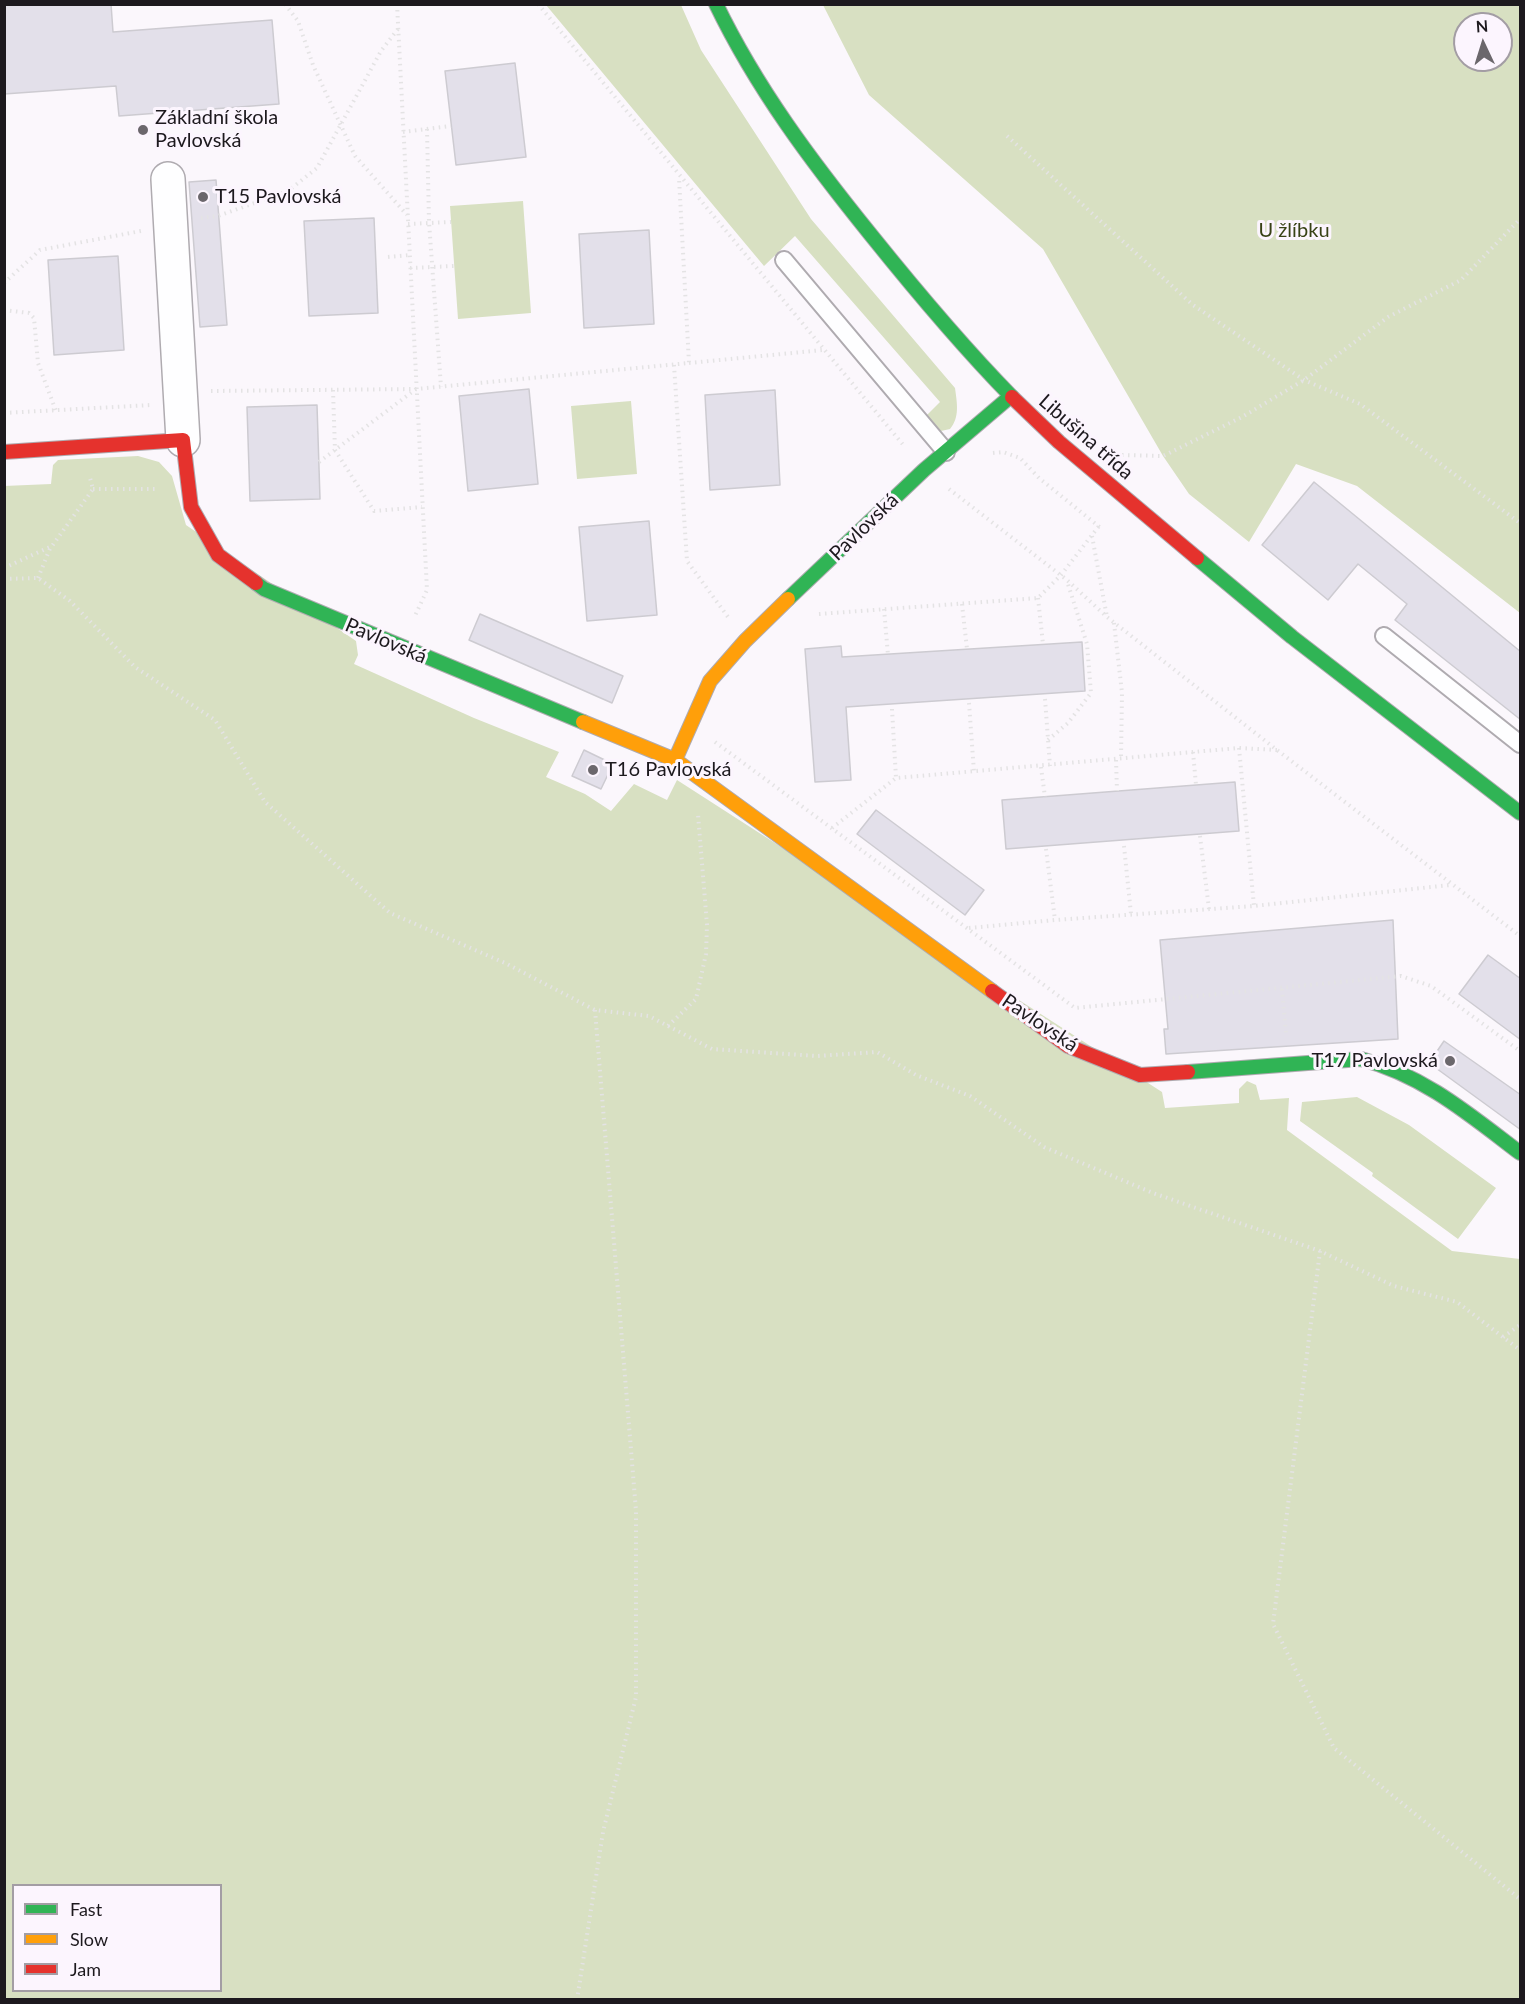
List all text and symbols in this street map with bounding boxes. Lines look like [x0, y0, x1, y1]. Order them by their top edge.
north arrow [1453, 12, 1513, 72]
text: N [1475, 16, 1489, 35]
place label: Základní škola Pavlovská [155, 106, 278, 153]
marker: Základní škola Pavlovská [136, 123, 150, 137]
place label: T15 Pavlovská [215, 185, 342, 209]
marker: T15 Pavlovská [196, 190, 210, 204]
park label: U žlíbku [1258, 219, 1330, 243]
street label: Libušina třída [1034, 389, 1138, 485]
street label: Pavlovská [825, 488, 903, 566]
street label: Pavlovská [342, 613, 430, 669]
place label: T16 Pavlovská [605, 758, 732, 782]
marker: T16 Pavlovská [586, 763, 600, 777]
street label: Pavlovská [997, 989, 1083, 1057]
place label: T17 Pavlovská [1311, 1049, 1438, 1073]
marker: T17 Pavlovská [1443, 1054, 1457, 1068]
legend [12, 1884, 222, 1992]
text: Fast [70, 1898, 102, 1920]
text: Slow [70, 1928, 108, 1950]
text: Jam [70, 1958, 101, 1980]

